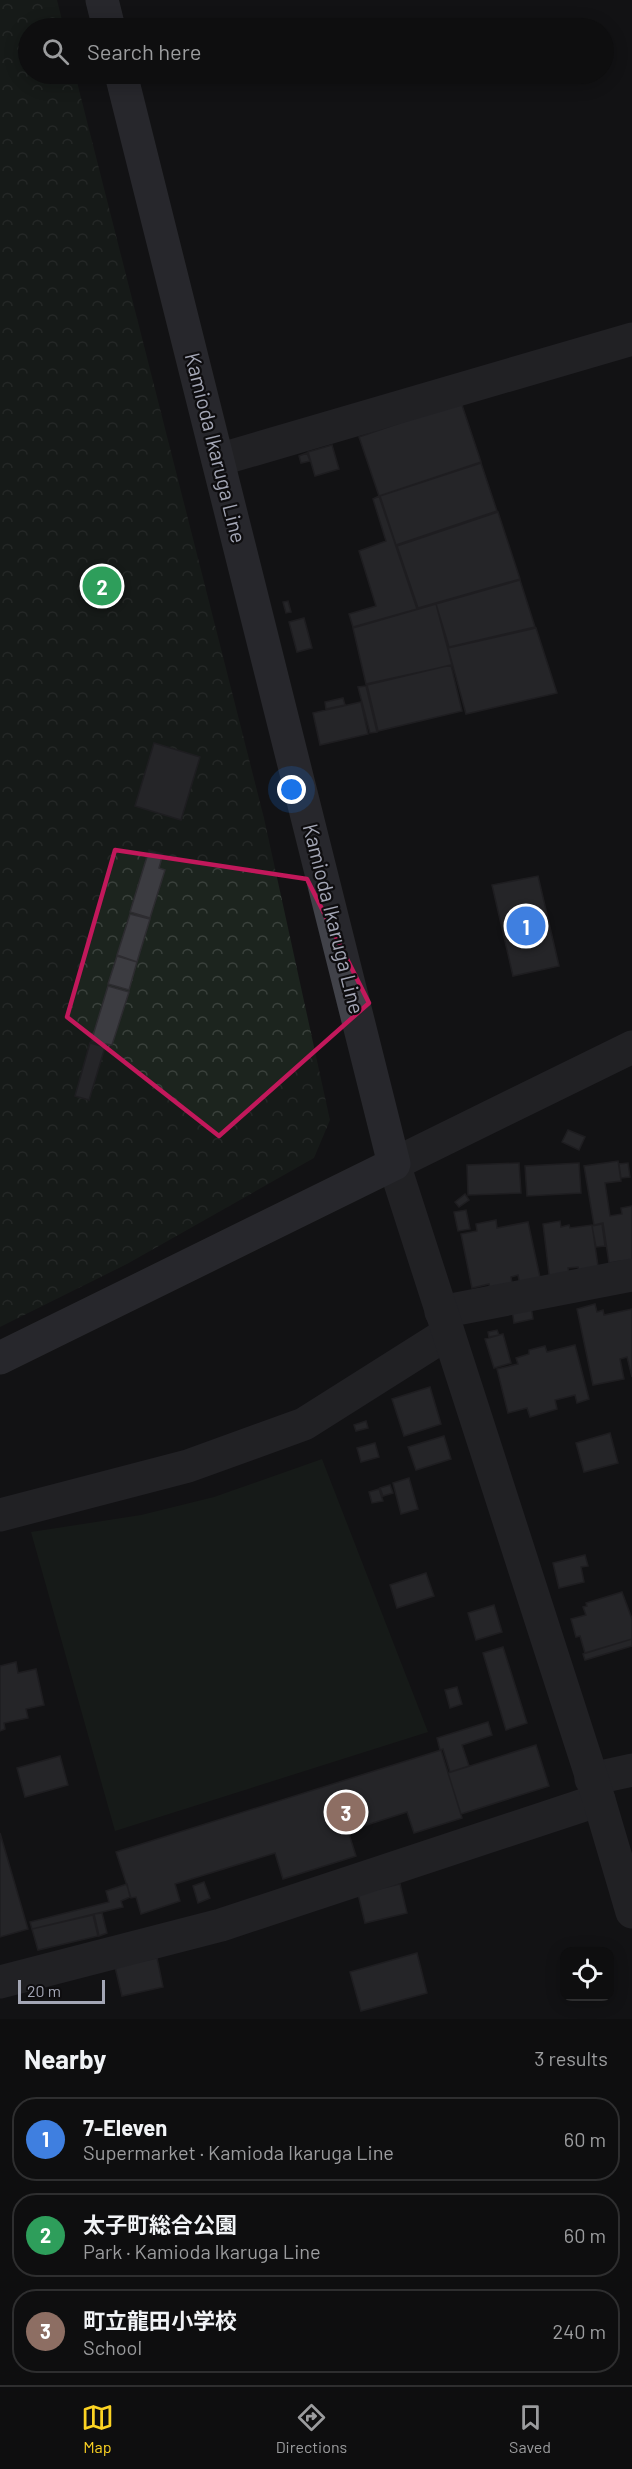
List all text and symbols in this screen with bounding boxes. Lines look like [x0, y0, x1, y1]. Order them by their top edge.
search box [18, 18, 614, 84]
icon: search [39, 35, 72, 68]
text: Search here [87, 38, 201, 64]
street label: Kamioda Ikaruga Line [181, 350, 252, 545]
pin: 2 [82, 564, 122, 608]
your location [277, 775, 306, 804]
street label: Kamioda Ikaruga Line [299, 821, 370, 1016]
pin: 1 [506, 904, 546, 948]
pin: 3 [326, 1790, 366, 1834]
map controls [560, 1947, 614, 2001]
button: locate [560, 1947, 614, 2001]
scale bar [18, 1977, 105, 2004]
text: 20 m [27, 1981, 61, 2000]
text: Nearby [24, 2043, 106, 2074]
text: 3 results [534, 2046, 608, 2070]
text: 7-Eleven [83, 2114, 167, 2140]
text: 1 [42, 2127, 49, 2151]
text: 60 m [564, 2127, 606, 2151]
text: Supermarket · Kamioda Ikaruga Line [83, 2140, 394, 2164]
text: 太子町総合公園 [83, 2211, 237, 2237]
text: 2 [40, 2223, 51, 2247]
text: 60 m [564, 2223, 606, 2247]
text: Park · Kamioda Ikaruga Line [83, 2239, 321, 2263]
text: 町立龍田小学校 [83, 2307, 237, 2333]
text: 3 [40, 2319, 51, 2343]
text: 240 m [552, 2319, 606, 2343]
text: School [83, 2335, 142, 2359]
tab: Map [81, 2401, 114, 2456]
tab: Directions [276, 2401, 347, 2456]
tab: Saved [509, 2401, 551, 2456]

